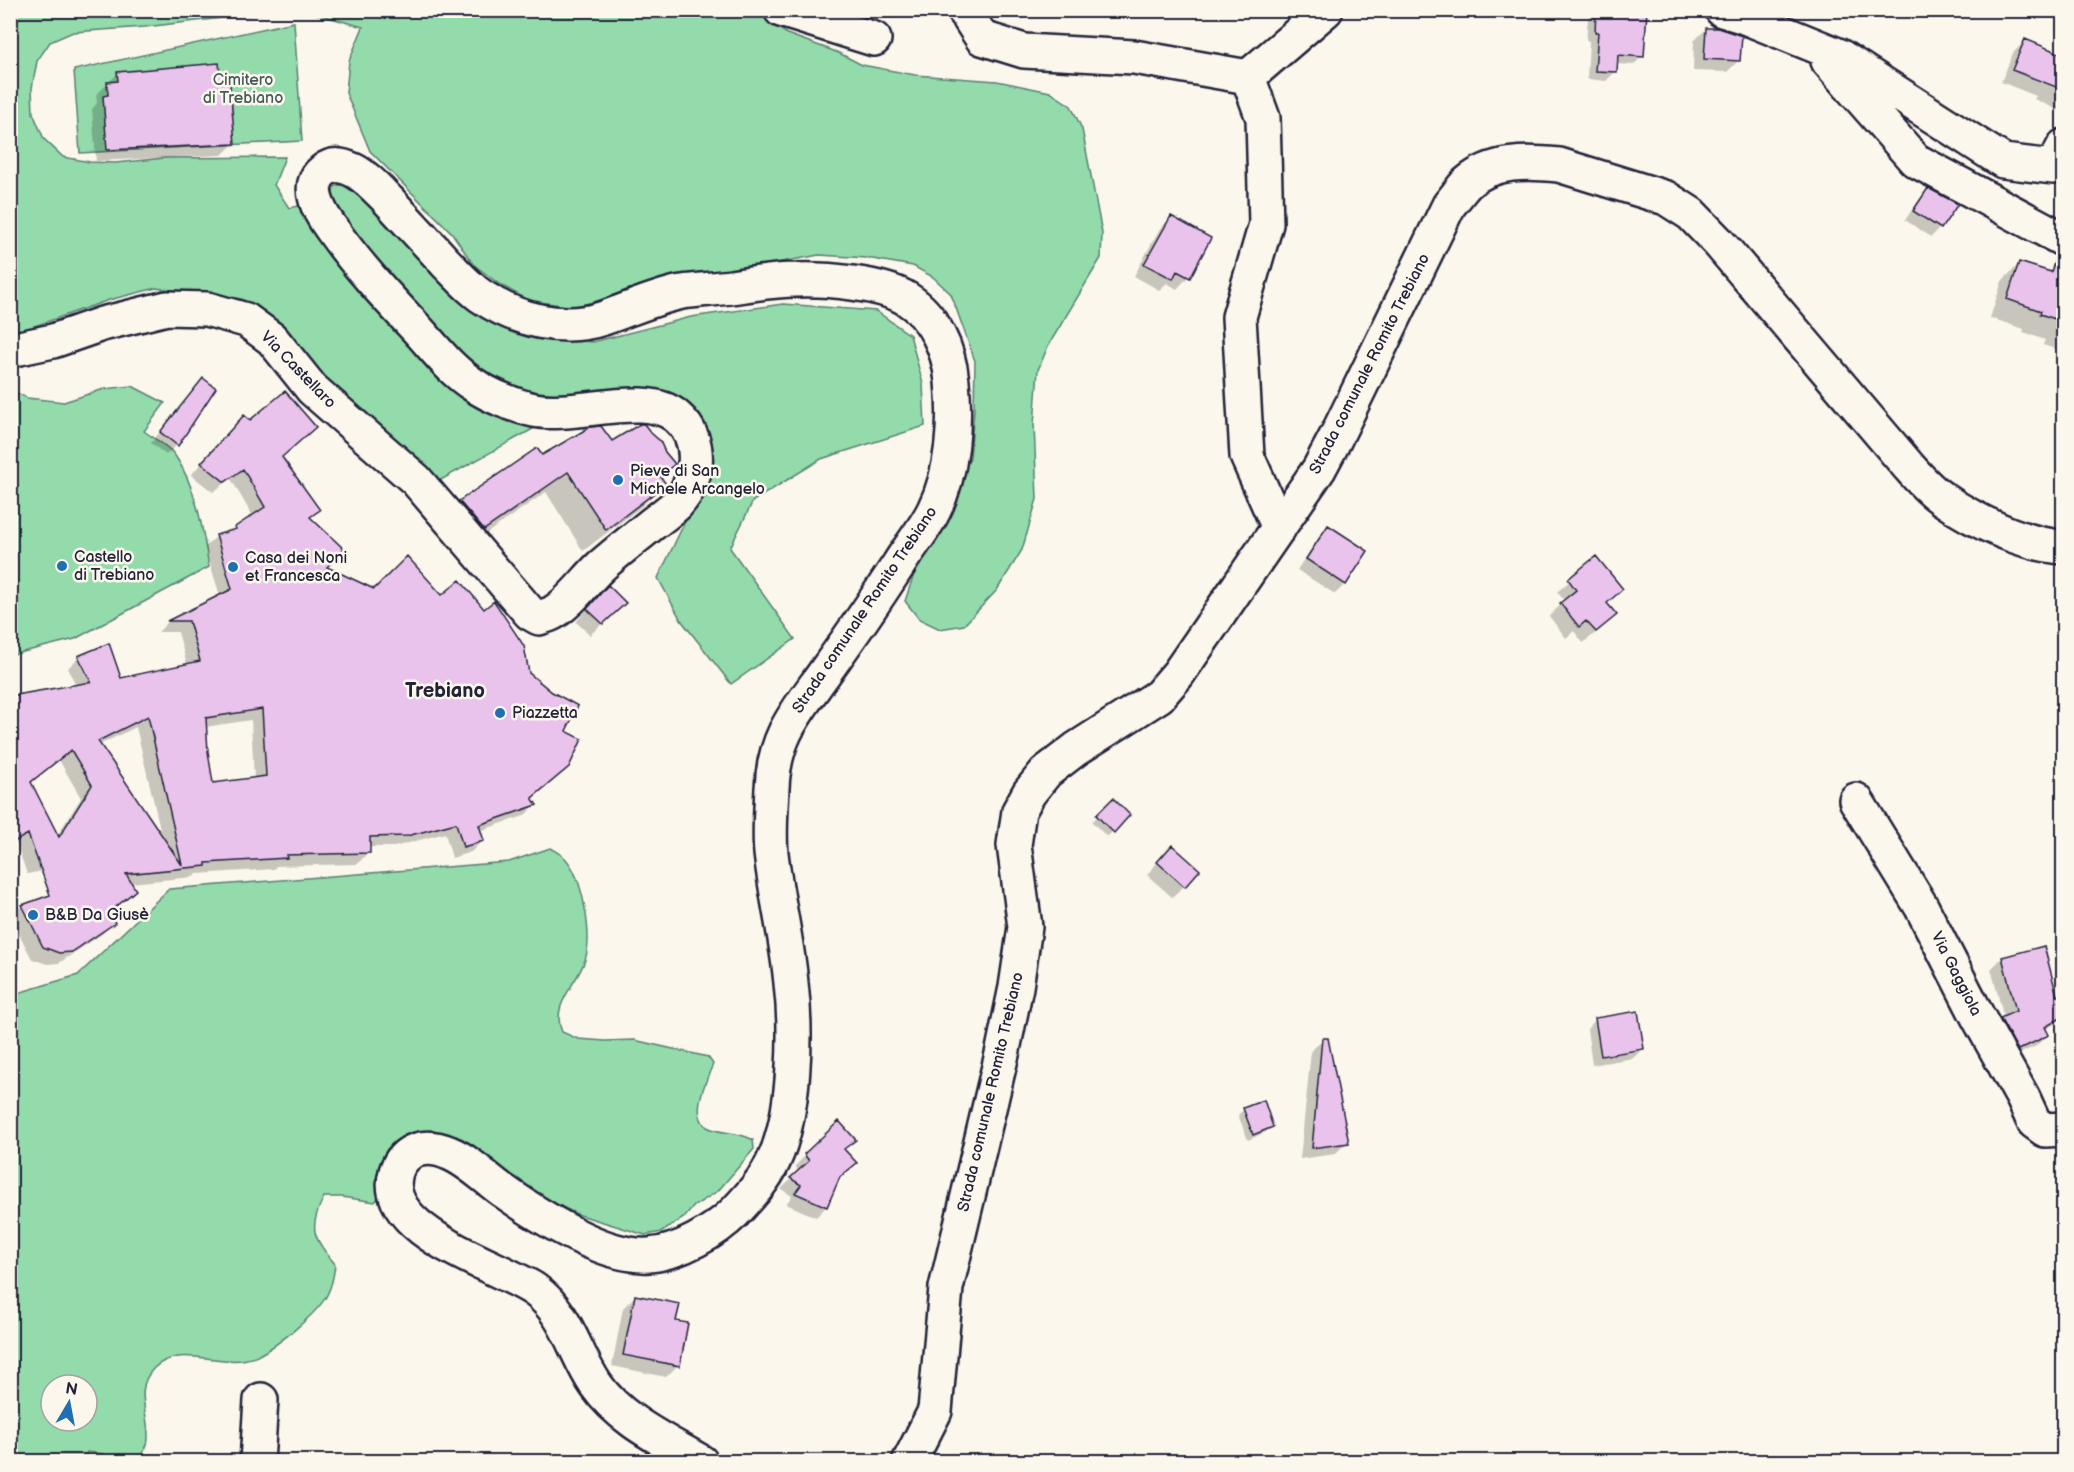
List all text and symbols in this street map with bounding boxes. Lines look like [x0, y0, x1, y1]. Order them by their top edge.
park label: Cimitero di Trebiano [203, 71, 283, 108]
street label: Strada comunale Romito Trebiano [1306, 250, 1434, 478]
street label: Via Castellaro [256, 327, 340, 413]
place label: Pieve di San Michele Arcangelo [630, 462, 765, 499]
marker: Pieve di San Michele Arcangelo [611, 473, 625, 487]
street label: Strada comunale Romito Trebiano [789, 503, 941, 717]
place label: Castello di Trebiano [74, 548, 154, 585]
place label: Casa dei Noni et Francesca [245, 549, 347, 586]
marker: Castello di Trebiano [55, 559, 69, 573]
marker: Casa dei Noni et Francesca [226, 560, 240, 574]
district label: Trebiano [405, 679, 485, 703]
place label: Piazzetta [512, 704, 578, 723]
marker: Piazzetta [493, 706, 507, 720]
place label: B&B Da Giusè [45, 906, 149, 925]
marker: B&B Da Giusè [26, 908, 40, 922]
street label: Via Gaggiola [1927, 929, 1985, 1019]
street label: Strada comunale Romito Trebiano [954, 970, 1028, 1214]
north arrow [39, 1373, 99, 1433]
text: N [64, 1379, 79, 1400]

